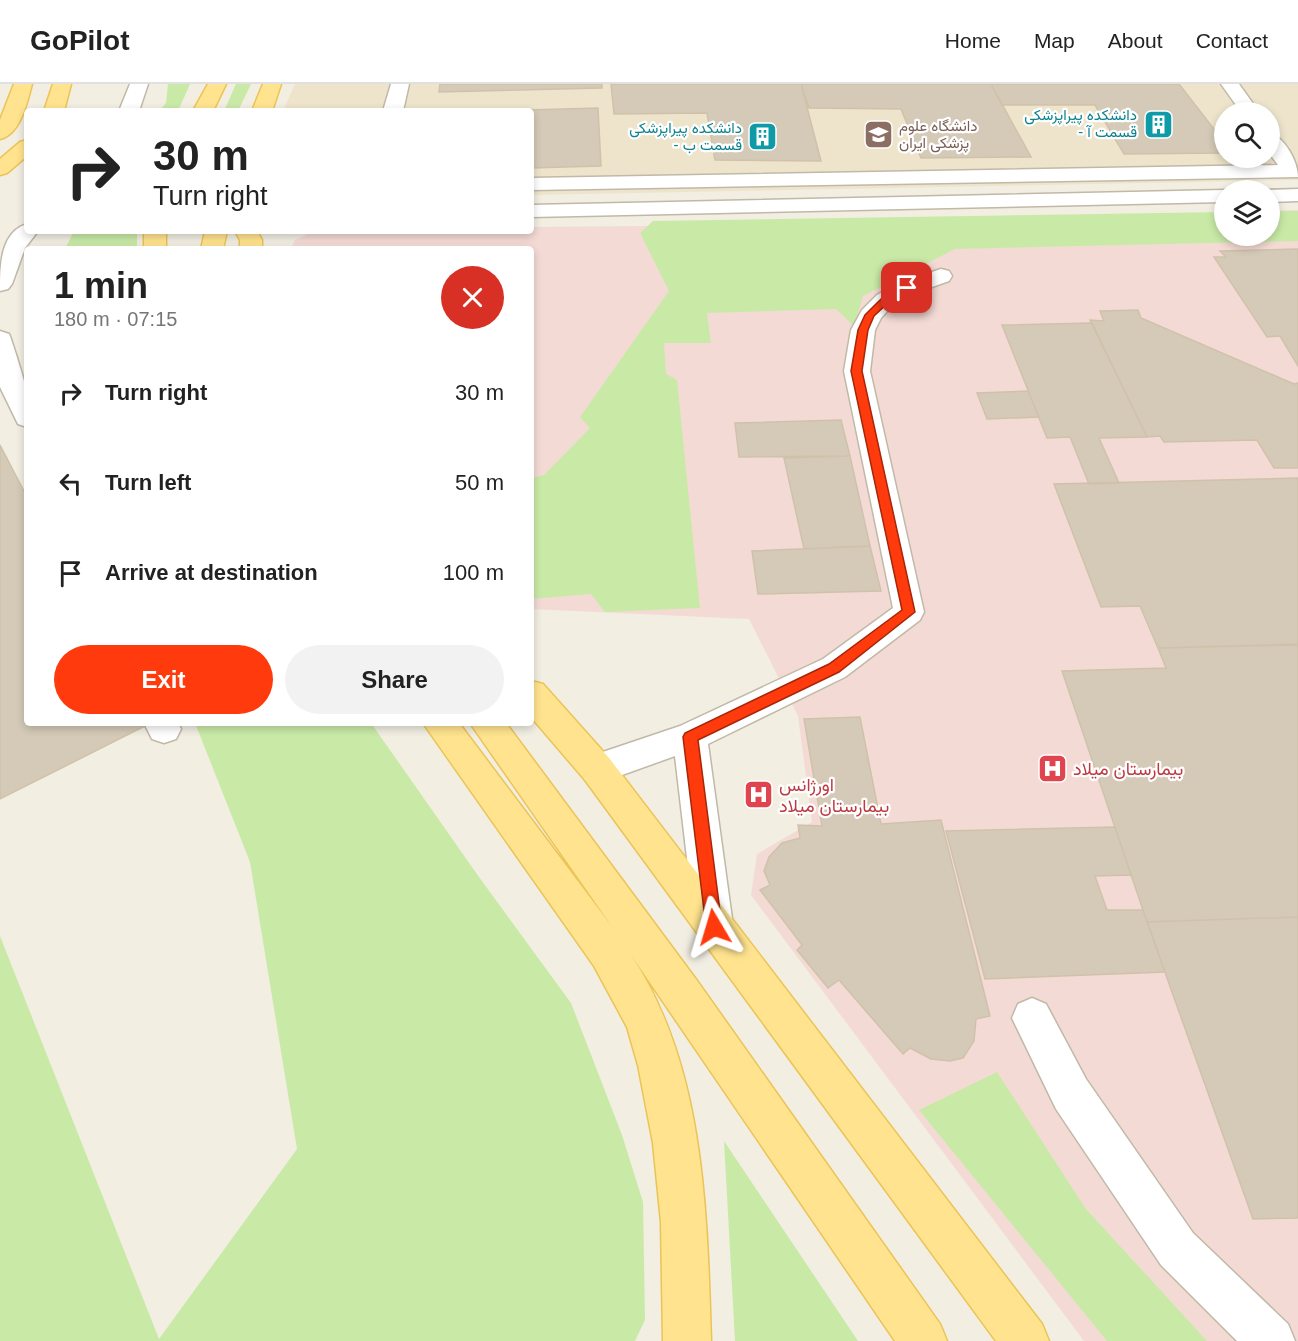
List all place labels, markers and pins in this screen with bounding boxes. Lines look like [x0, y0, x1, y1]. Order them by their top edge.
place label: دانشکده پیراپزشکی - قسمت آ [1024, 106, 1137, 140]
building icon: دانشکده پیراپزشکی - قسمت آ [1142, 108, 1174, 140]
place label: دانشگاه علوم پزشکی ایران [899, 117, 978, 153]
place label: دانشکده پیراپزشکی - قسمت ب [629, 119, 742, 154]
school or university icon: دانشگاه علوم پزشکی ایران [862, 119, 894, 151]
building icon: دانشکده پیراپزشکی - قسمت ب [747, 121, 779, 153]
pin [881, 262, 932, 313]
hospital icon: بیمارستان میلاد [1036, 753, 1068, 785]
place label: بیمارستان میلاد [1073, 759, 1183, 780]
place label: اورژانس بیمارستان میلاد [779, 775, 889, 817]
hospital icon: اورژانس بیمارستان میلاد [742, 779, 774, 811]

